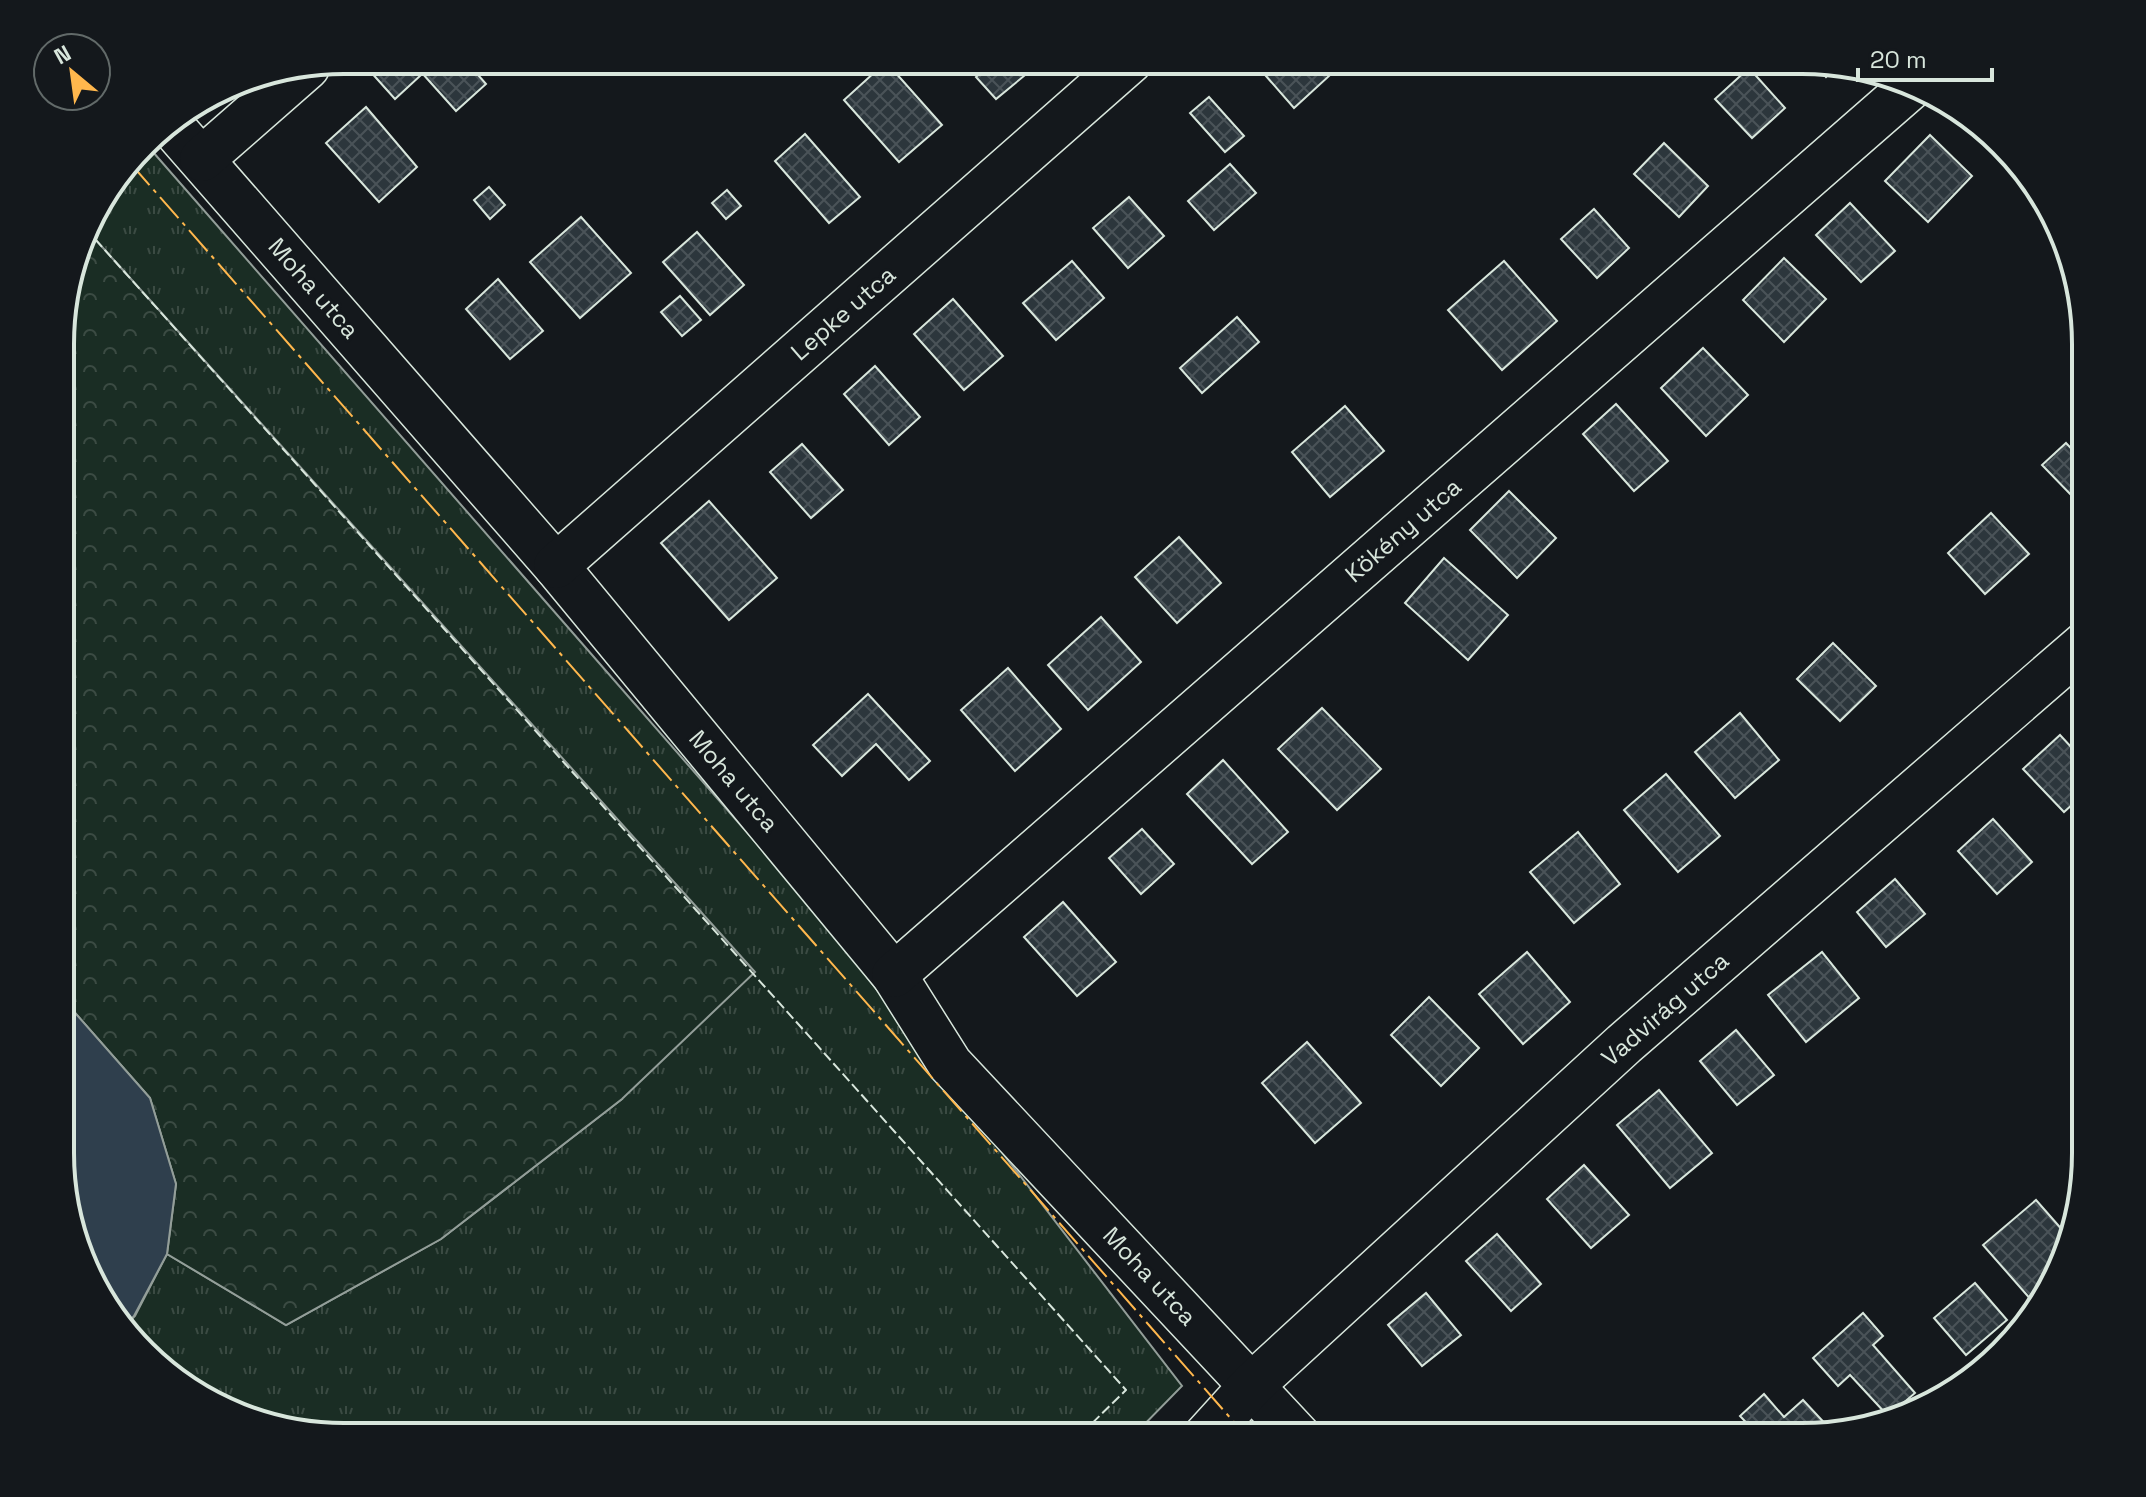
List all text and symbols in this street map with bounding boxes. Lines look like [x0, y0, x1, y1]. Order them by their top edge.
north arrow [32, 32, 112, 112]
scale bar [1858, 32, 1992, 82]
text: N [49, 39, 76, 70]
text: 20 m [1870, 44, 1927, 75]
street label: Moha utca [262, 231, 366, 345]
street label: Lepke utca [784, 259, 902, 367]
street label: Kökény utca [1338, 471, 1468, 589]
street label: Moha utca [682, 724, 786, 838]
street label: Vadvirág utca [1595, 945, 1735, 1073]
street label: Moha utca [1096, 1220, 1204, 1332]

